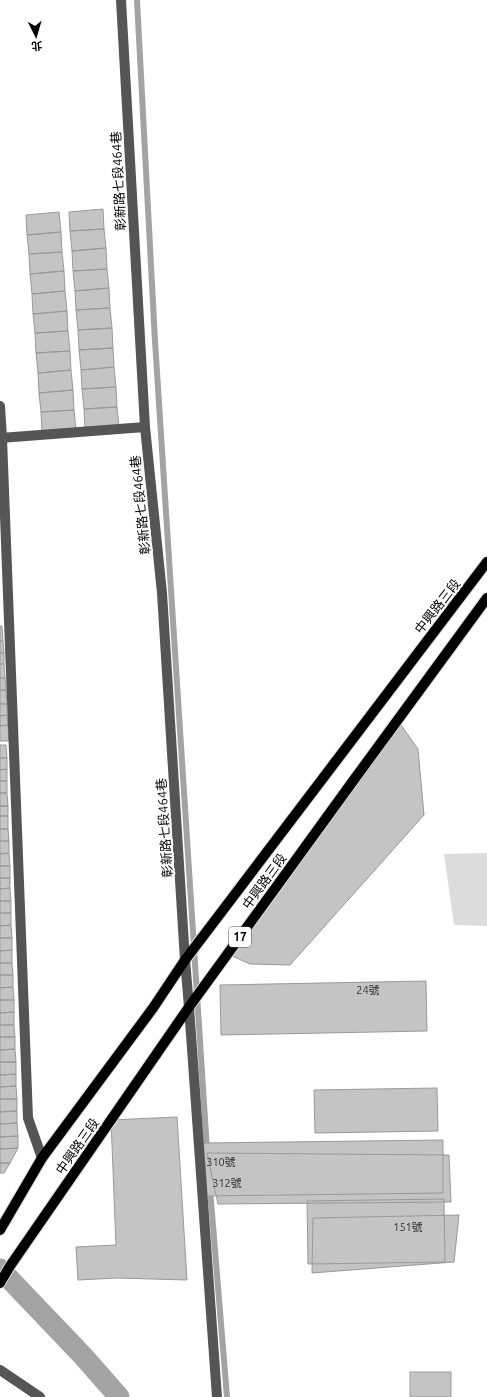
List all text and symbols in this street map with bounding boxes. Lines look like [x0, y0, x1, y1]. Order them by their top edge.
north arrow [16, 16, 56, 56]
text: 北 [31, 40, 43, 52]
street label: 彰新路七段464巷 [108, 131, 128, 231]
street label: 彰新路七段464巷 [128, 455, 152, 555]
street label: 中興路三段 [411, 576, 463, 636]
street label: 彰新路七段464巷 [154, 778, 174, 878]
street label: 中興路三段 [239, 851, 289, 911]
road number: 17 [229, 927, 251, 947]
house number: 24號 [356, 984, 380, 996]
street label: 中興路三段 [53, 1115, 101, 1177]
house number: 310號 [206, 1156, 236, 1168]
house number: 312號 [212, 1177, 242, 1189]
house number: 151號 [393, 1221, 423, 1233]

